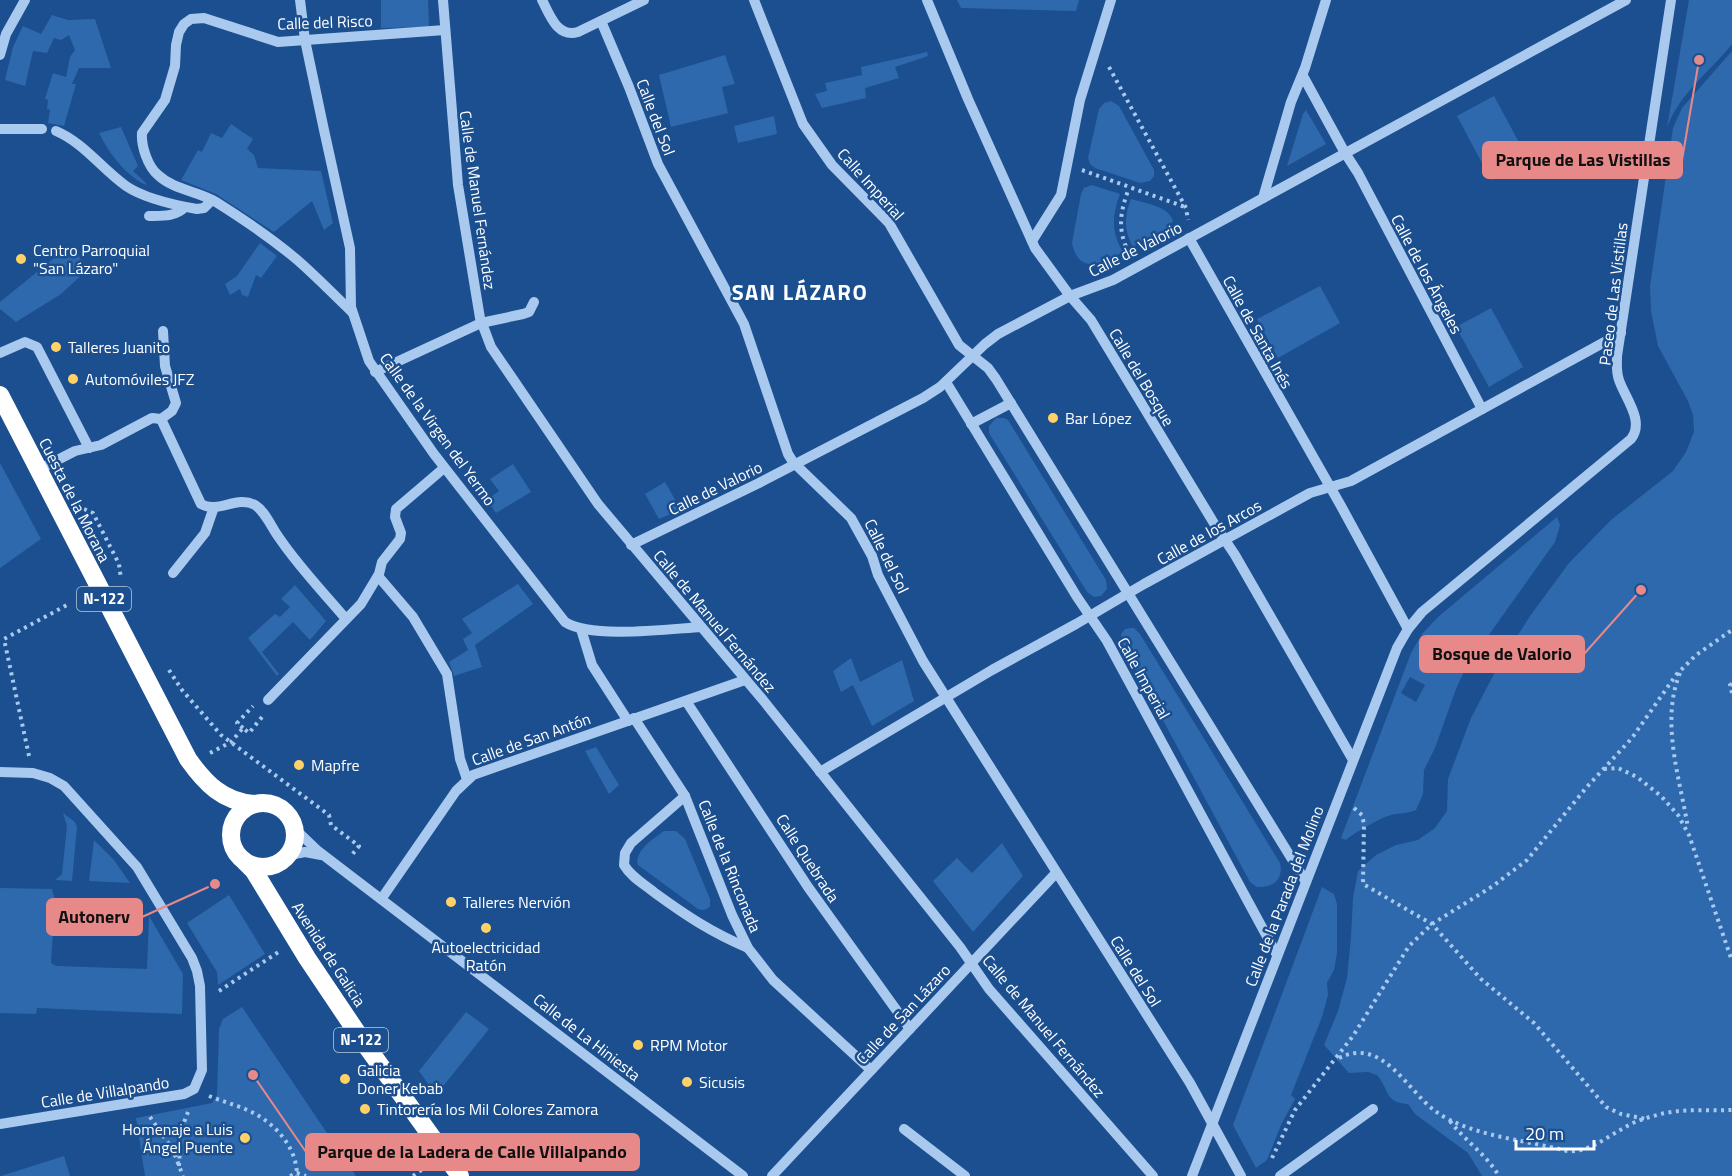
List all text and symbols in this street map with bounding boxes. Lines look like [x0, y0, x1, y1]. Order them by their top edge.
street label: Calle del Risco [277, 8, 373, 36]
street label: Calle del Sol [630, 75, 682, 159]
street label: Calle de Manuel Fernández [454, 109, 502, 291]
street label: Calle Imperial [832, 142, 910, 226]
callout: Parque de Las Vistillas [1483, 142, 1682, 178]
text: Parque de Las Vistillas [1495, 146, 1671, 173]
street label: Calle de los Ángeles [1385, 210, 1469, 338]
street label: Calle de Valorio [1084, 215, 1186, 283]
street label: Paseo de Las Vistillas [1592, 221, 1634, 367]
place label: Centro Parroquial "San Lázaro" [33, 238, 150, 280]
marker: Centro Parroquial "San Lázaro" [14, 252, 28, 266]
street label: Calle de Santa Inés [1217, 271, 1299, 393]
district label: SAN LÁZARO [732, 275, 868, 309]
street label: Calle del Bosque [1103, 324, 1181, 430]
place label: Talleres Juanito [68, 335, 170, 359]
marker: Talleres Juanito [49, 340, 63, 354]
street label: Calle de la Virgen del Yermo [374, 347, 502, 511]
place label: Automóviles JFZ [85, 367, 194, 391]
marker: Automóviles JFZ [66, 372, 80, 386]
place label: Bar López [1065, 406, 1132, 430]
marker: Bar López [1046, 411, 1060, 425]
street label: Cuesta de la Morana [33, 434, 117, 566]
street label: Calle de Valorio [664, 455, 766, 521]
street label: Calle de los Arcos [1152, 493, 1266, 571]
street label: Calle del Sol [859, 515, 915, 597]
street label: Calle de Manuel Fernández [648, 544, 782, 698]
road number: N-122 [77, 587, 131, 611]
street label: Calle Imperial [1112, 633, 1176, 723]
callout: Bosque de Valorio [1420, 636, 1584, 672]
text: Bosque de Valorio [1432, 640, 1572, 667]
street label: Calle de San Antón [468, 706, 594, 772]
place label: Mapfre [311, 753, 360, 777]
marker: Mapfre [292, 758, 306, 772]
street label: Calle de la Rinconada [692, 796, 768, 936]
street label: Calle de la Parada del Molino [1238, 802, 1330, 990]
street label: Calle Quebrada [770, 809, 846, 907]
place label: Talleres Nervión [463, 890, 571, 914]
marker: Talleres Nervión [444, 895, 458, 909]
street label: Avenida de Galicia [286, 897, 372, 1011]
callout: Autonerv [47, 899, 142, 935]
text: Autonerv [58, 903, 130, 930]
marker: Autoelectricidad Ratón [479, 921, 493, 935]
street label: Calle del Sol [1105, 931, 1167, 1011]
place label: Autoelectricidad Ratón [431, 935, 541, 977]
street label: Calle de Manuel Fernández [977, 949, 1111, 1103]
street label: Calle de San Lázaro [850, 959, 956, 1069]
street label: Calle de La Hiniesta [528, 987, 646, 1087]
road number: N-122 [334, 1028, 388, 1052]
place label: RPM Motor [650, 1033, 728, 1057]
marker: RPM Motor [631, 1038, 645, 1052]
place label: Galicia Doner Kebab [357, 1058, 443, 1100]
street label: Calle de Villalpando [39, 1070, 171, 1114]
place label: Sicusis [699, 1070, 745, 1094]
marker: Galicia Doner Kebab [338, 1072, 352, 1086]
marker: Sicusis [680, 1075, 694, 1089]
place label: Tintorería los Mil Colores Zamora [377, 1097, 598, 1121]
marker: Tintorería los Mil Colores Zamora [358, 1102, 372, 1116]
scale bar [1516, 1113, 1594, 1151]
place label: Homenaje a Luis Ángel Puente [122, 1117, 233, 1159]
text: 20 m [1525, 1120, 1564, 1147]
marker: Homenaje a Luis Ángel Puente [238, 1131, 252, 1145]
callout: Parque de la Ladera de Calle Villalpando [306, 1134, 639, 1170]
text: Parque de la Ladera de Calle Villalpando [317, 1138, 627, 1165]

